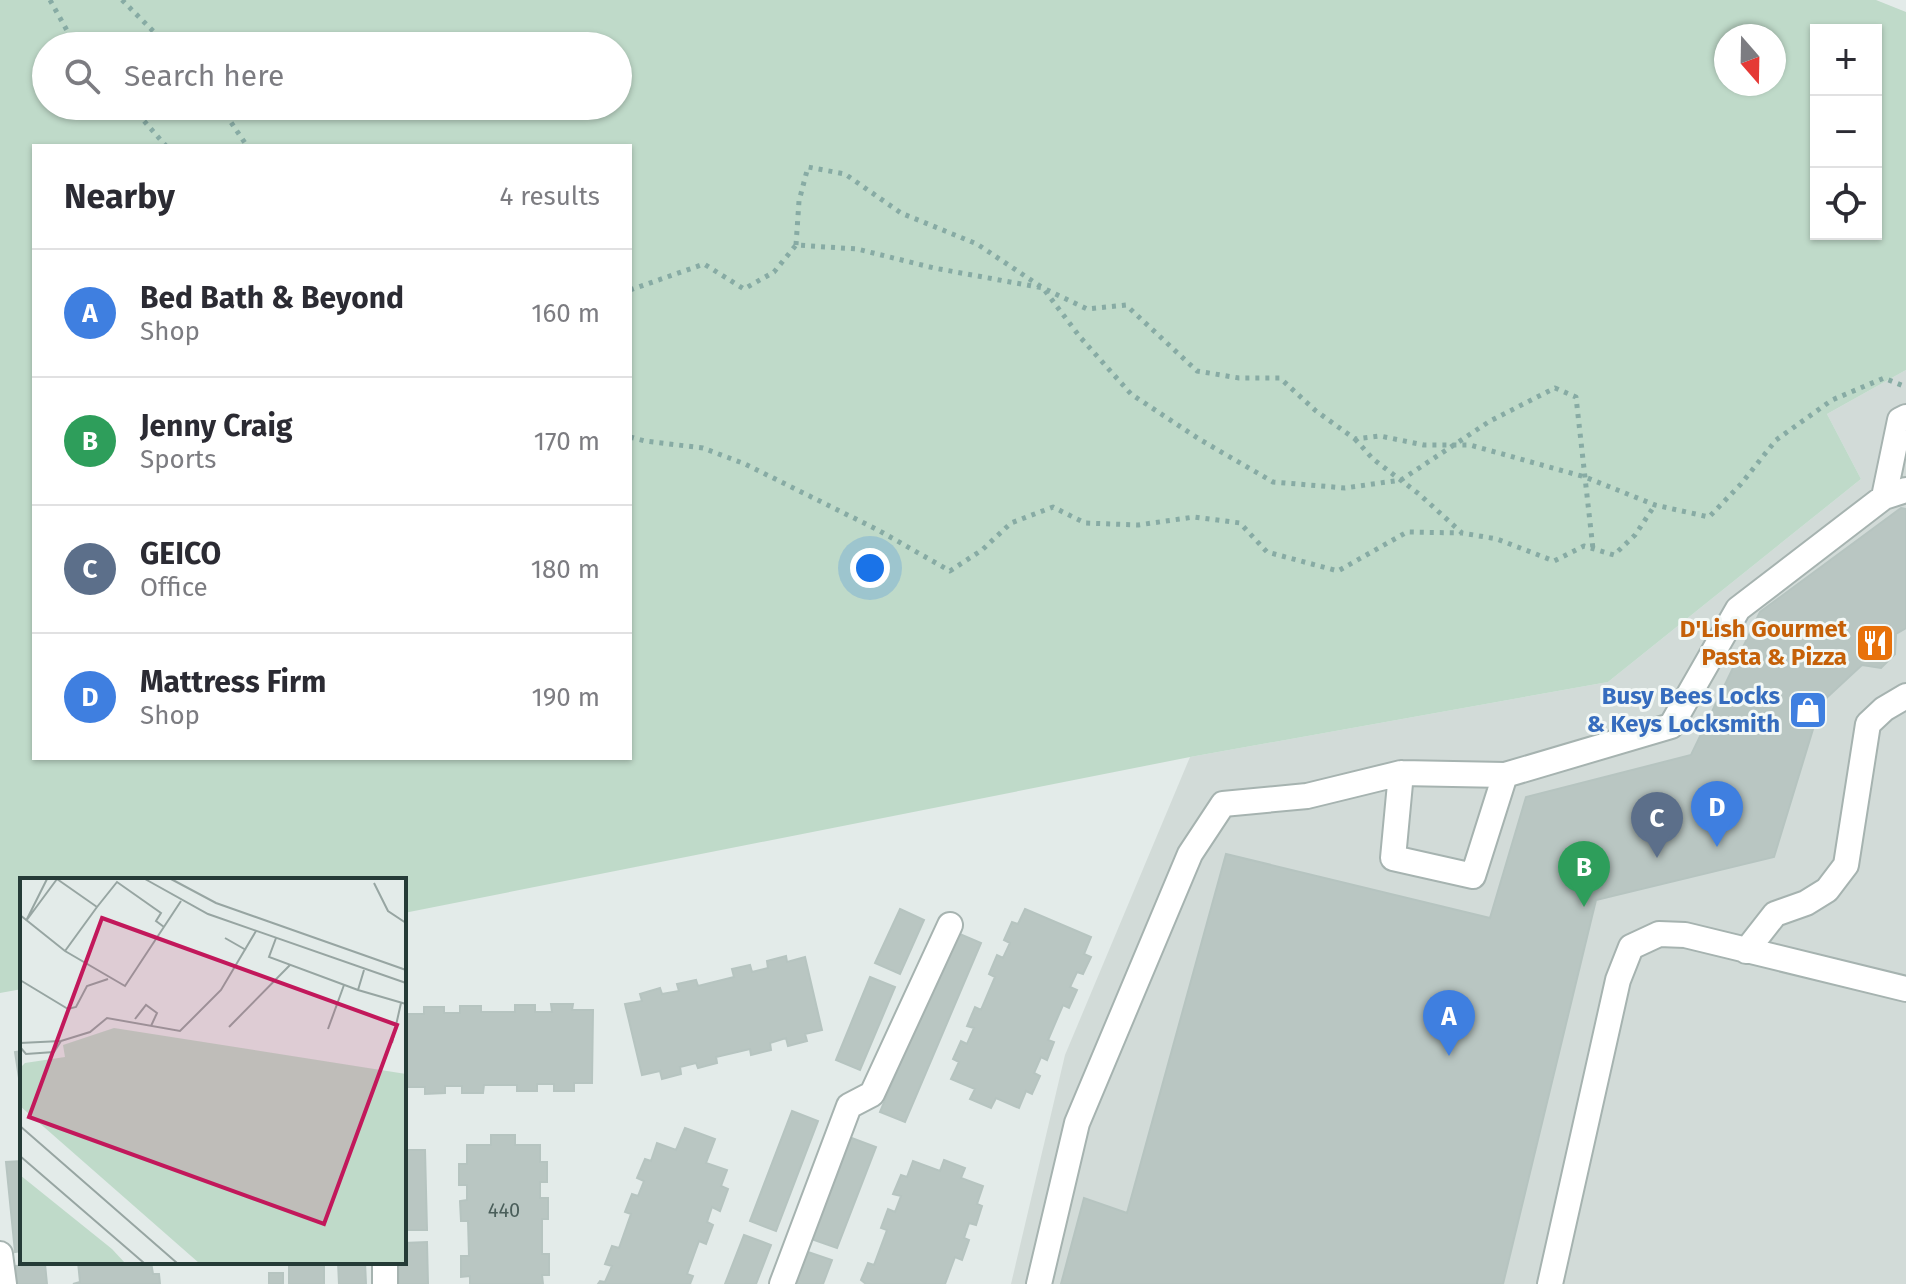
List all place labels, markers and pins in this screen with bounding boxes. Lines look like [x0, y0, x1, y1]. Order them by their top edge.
place label: D'Lish Gourmet Pasta & Pizza [1680, 615, 1848, 671]
restaurant icon: D'Lish Gourmet Pasta & Pizza [1854, 622, 1896, 664]
place label: Busy Bees Locks & Keys Locksmith [1587, 682, 1780, 738]
shop icon: Busy Bees Locks & Keys Locksmith [1787, 689, 1829, 731]
pin: D [1691, 781, 1743, 847]
pin: C [1631, 792, 1683, 858]
pin: B [1558, 841, 1610, 907]
pin: A [1423, 990, 1475, 1056]

